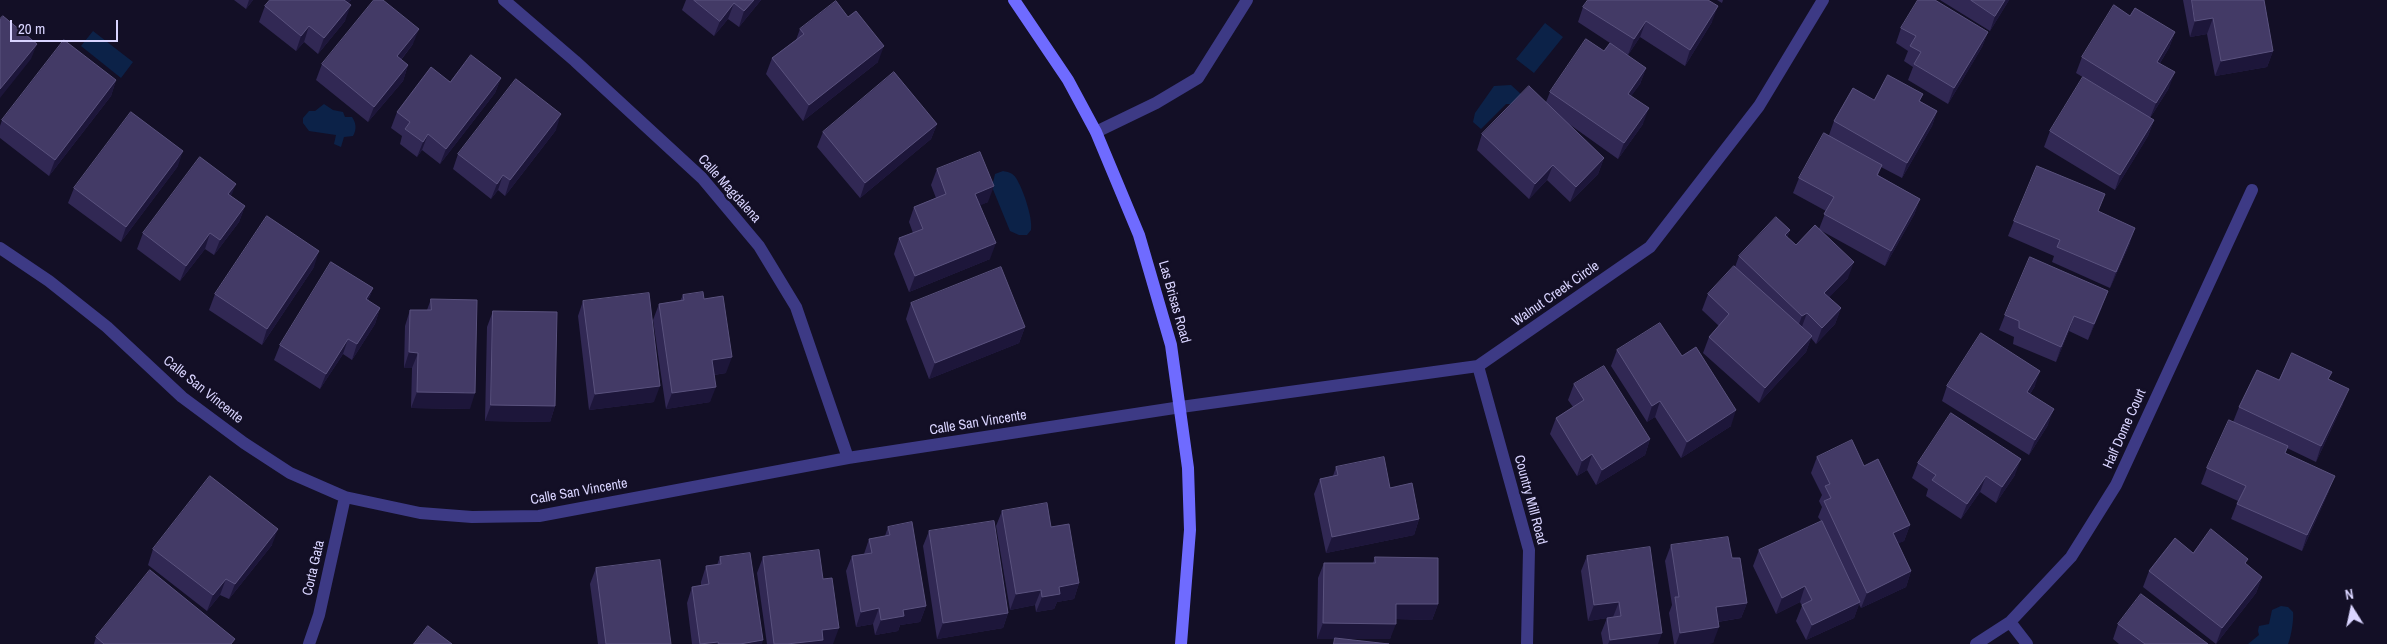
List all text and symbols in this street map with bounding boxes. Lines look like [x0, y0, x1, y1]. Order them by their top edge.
scale bar [12, 10, 120, 42]
text: 20 m [18, 18, 45, 39]
street label: Calle Magdalena [694, 151, 764, 227]
street label: Walnut Creek Circle [1509, 258, 1603, 330]
street label: Las Brisas Road [1154, 259, 1194, 345]
street label: Calle San Vincente [160, 353, 246, 427]
street label: Half Dome Court [2100, 387, 2150, 471]
street label: Calle San Vincente [928, 407, 1028, 439]
street label: Country Mill Road [1510, 453, 1550, 547]
street label: Calle San Vincente [529, 475, 629, 509]
street label: Corta Gata [299, 539, 329, 597]
north arrow [2327, 584, 2377, 634]
text: N [2344, 585, 2355, 604]

